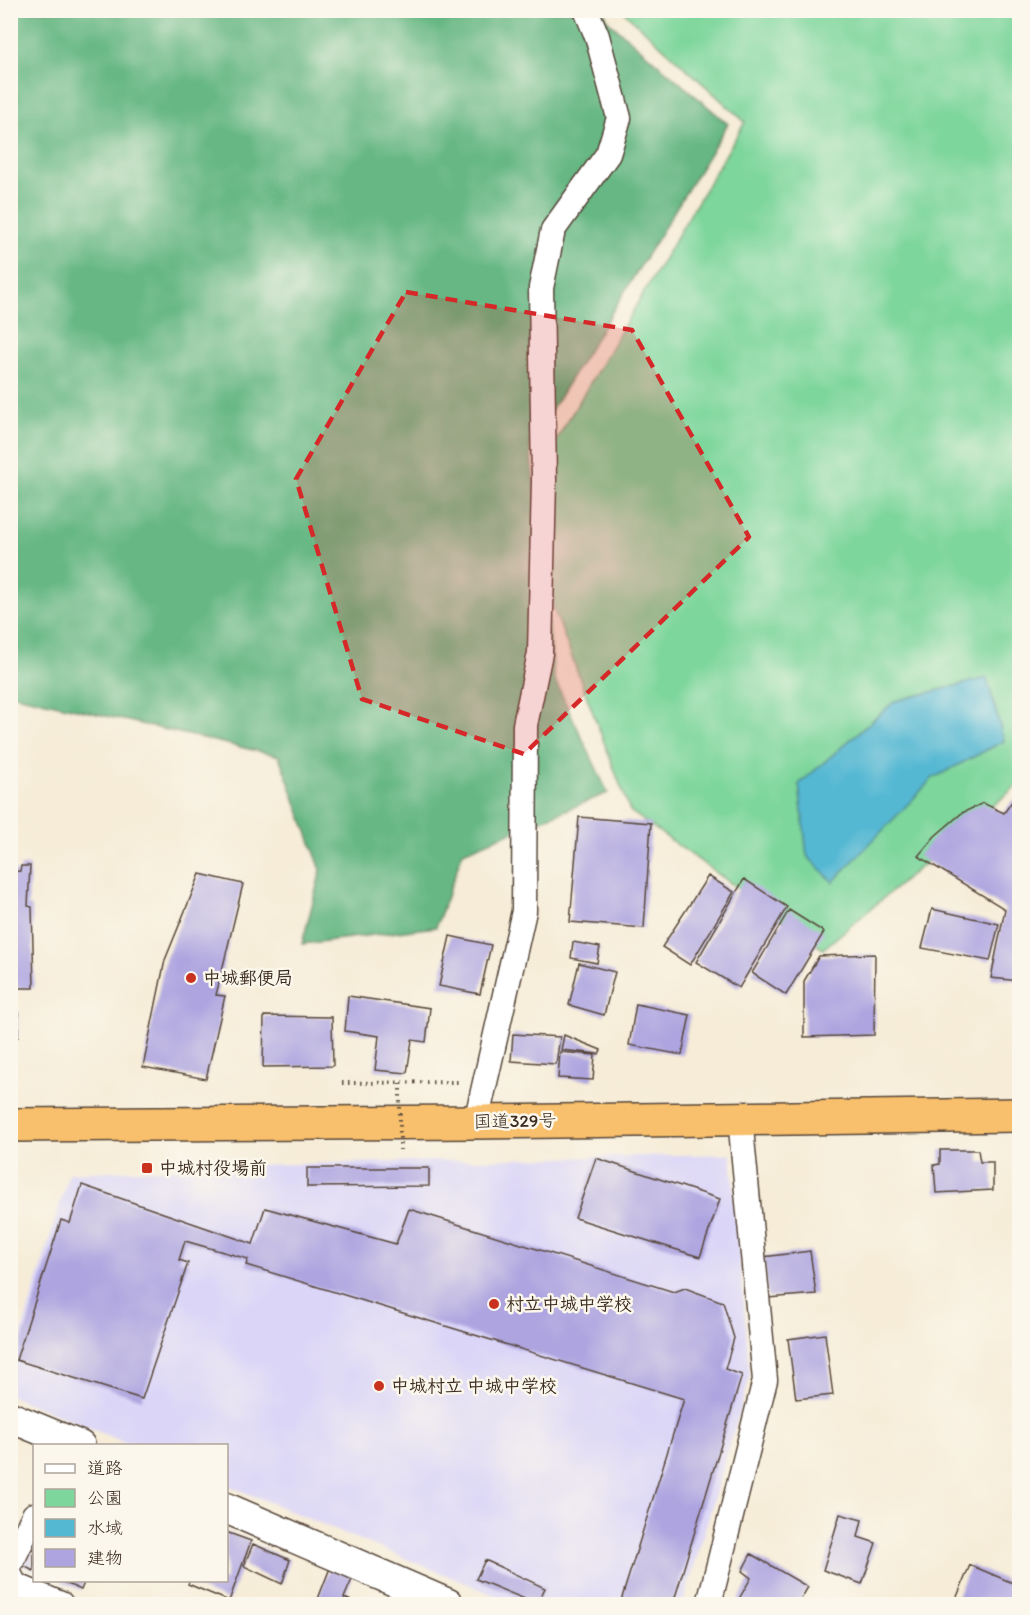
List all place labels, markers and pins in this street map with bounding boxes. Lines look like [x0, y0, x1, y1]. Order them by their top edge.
place label: 中城郵便局 [203, 967, 293, 989]
marker: 中城郵便局 [184, 971, 198, 985]
place label: 中城村役場前 [159, 1157, 267, 1179]
marker: 中城村役場前 [140, 1161, 154, 1175]
place label: 村立中城中学校 [506, 1293, 632, 1315]
marker: 村立中城中学校 [487, 1297, 501, 1311]
place label: 中城村立 中城中学校 [391, 1375, 557, 1397]
marker: 中城村立 中城中学校 [372, 1379, 386, 1393]

